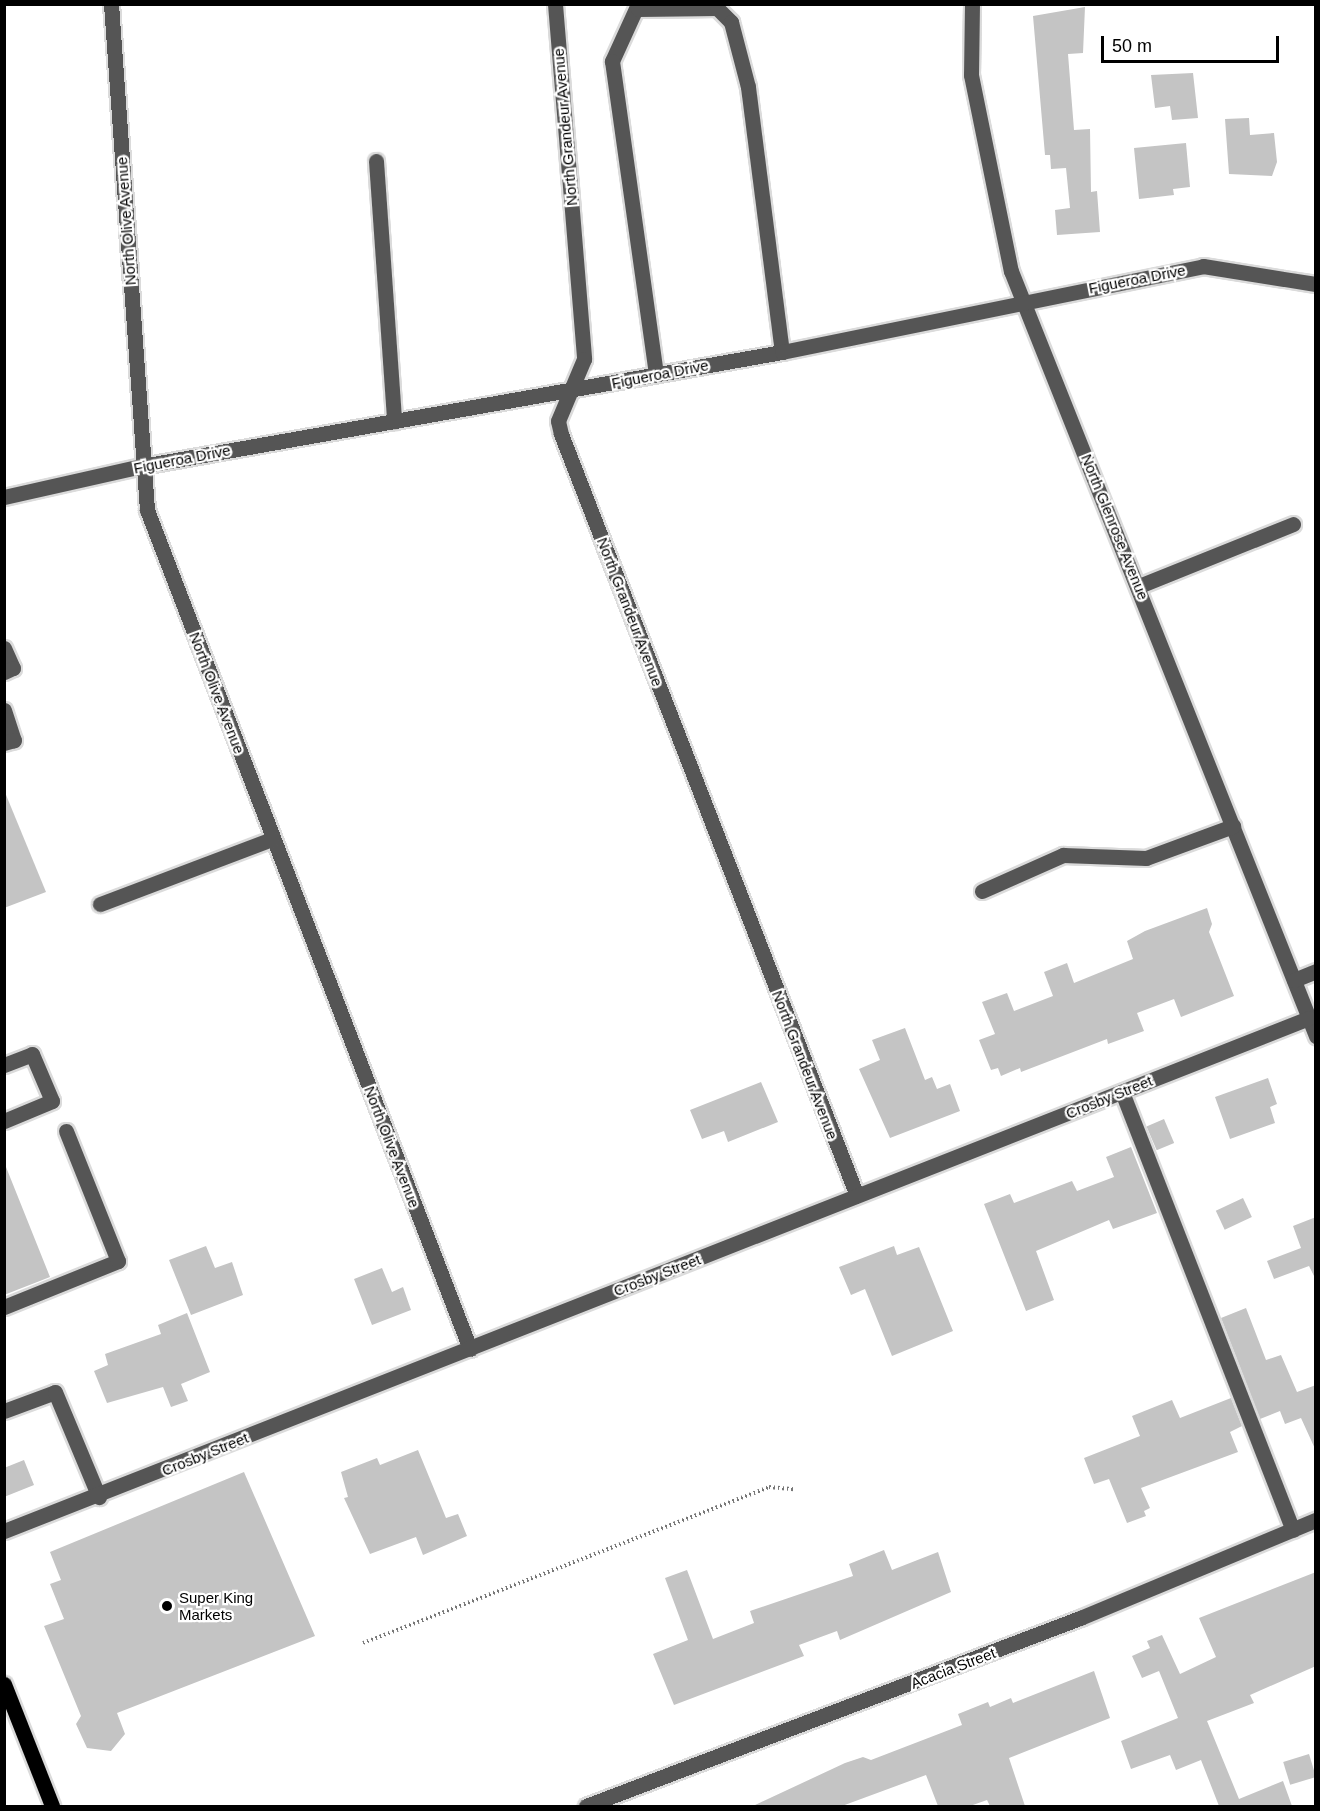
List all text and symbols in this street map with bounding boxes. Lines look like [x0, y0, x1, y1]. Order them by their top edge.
scale bar [1104, 24, 1282, 62]
text: 50 m [1112, 36, 1152, 56]
street label: North Grandeur Avenue [549, 47, 581, 207]
street label: North Olive Avenue [112, 156, 140, 286]
street label: Figueroa Drive [1087, 261, 1187, 297]
street label: Figueroa Drive [610, 356, 710, 392]
street label: Figueroa Drive [132, 441, 232, 477]
street label: North Glenrose Avenue [1077, 451, 1153, 603]
street label: North Grandeur Avenue [593, 535, 667, 689]
street label: North Olive Avenue [185, 629, 249, 757]
street label: North Grandeur Avenue [768, 988, 842, 1142]
street label: Crosby Street [1063, 1071, 1155, 1123]
street label: North Olive Avenue [360, 1083, 424, 1211]
street label: Crosby Street [611, 1250, 703, 1300]
street label: Crosby Street [159, 1428, 251, 1480]
place label: Super King Markets [179, 1588, 253, 1623]
marker: Super King Markets [160, 1599, 174, 1613]
street label: Acacia Street [908, 1644, 998, 1692]

